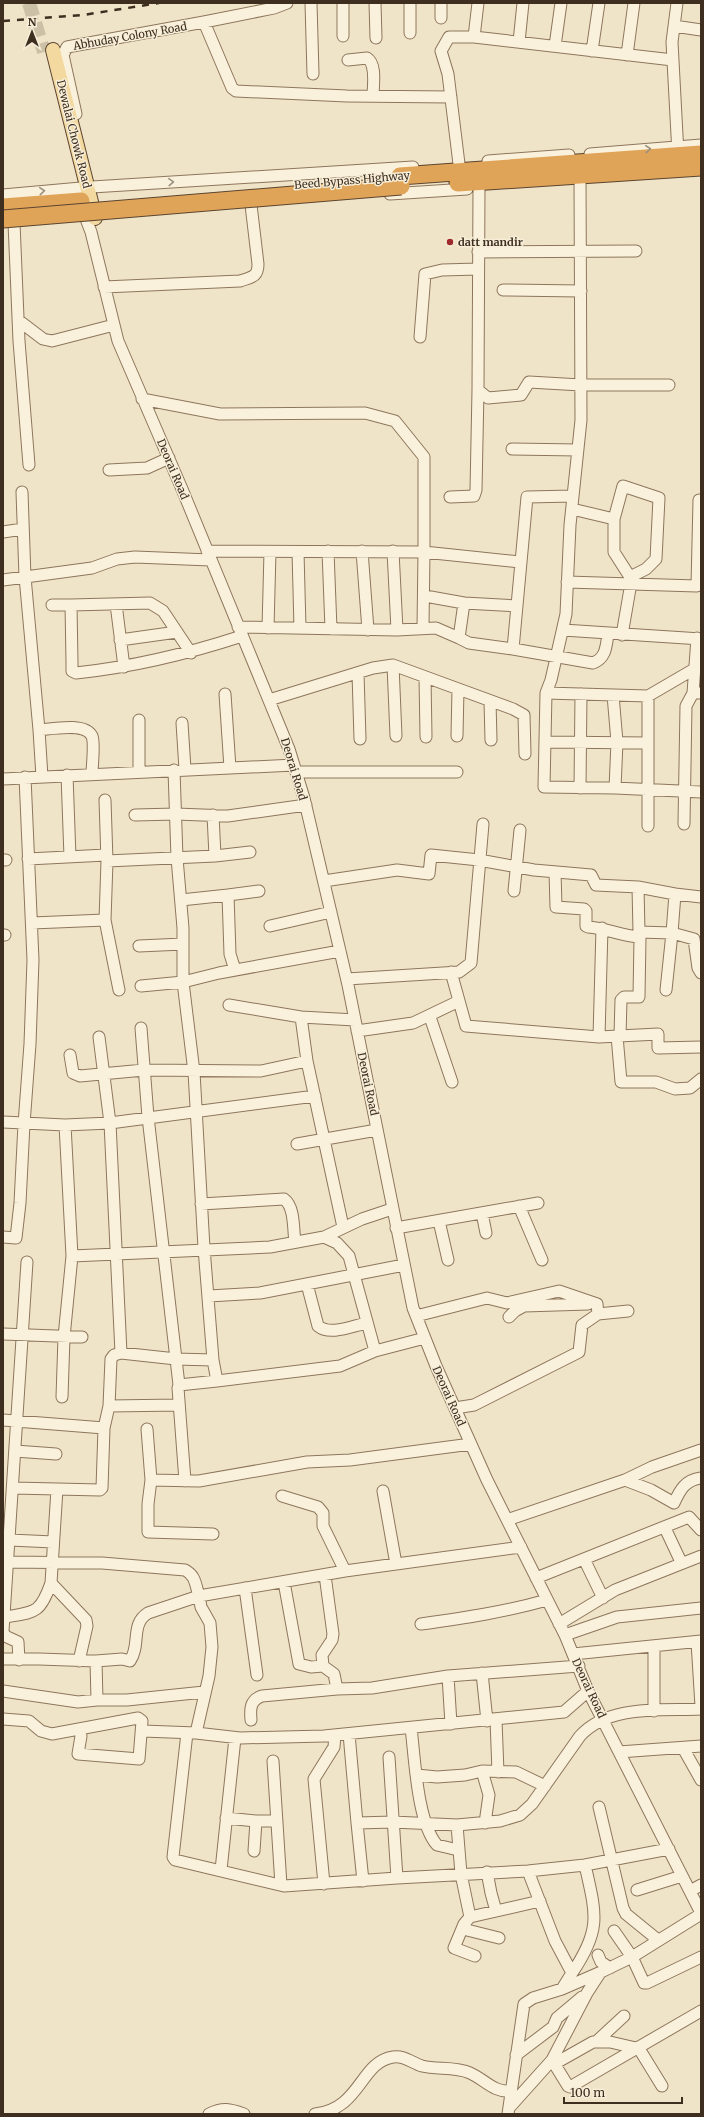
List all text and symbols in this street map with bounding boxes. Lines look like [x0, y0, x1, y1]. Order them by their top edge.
north arrow [12, 12, 52, 52]
text: N [28, 15, 37, 29]
street label: Abhuday Colony Road [71, 19, 188, 53]
street label: Dewalai Chowk Road [54, 78, 94, 190]
one-way arrow [645, 144, 651, 153]
street label: Beed Bypass Highway [294, 168, 411, 192]
one-way arrow [169, 178, 175, 186]
one-way arrow [39, 187, 45, 196]
place label: datt mandir [458, 235, 523, 249]
marker: datt mandir [445, 237, 455, 247]
street label: Deorai Road [154, 437, 192, 502]
street label: Deorai Road [278, 736, 310, 802]
street label: Deorai Road [354, 1051, 382, 1117]
street label: Deorai Road [429, 1364, 469, 1429]
street label: Deorai Road [569, 1656, 609, 1720]
scale bar [564, 2079, 682, 2105]
text: 100 m [570, 2085, 605, 2100]

